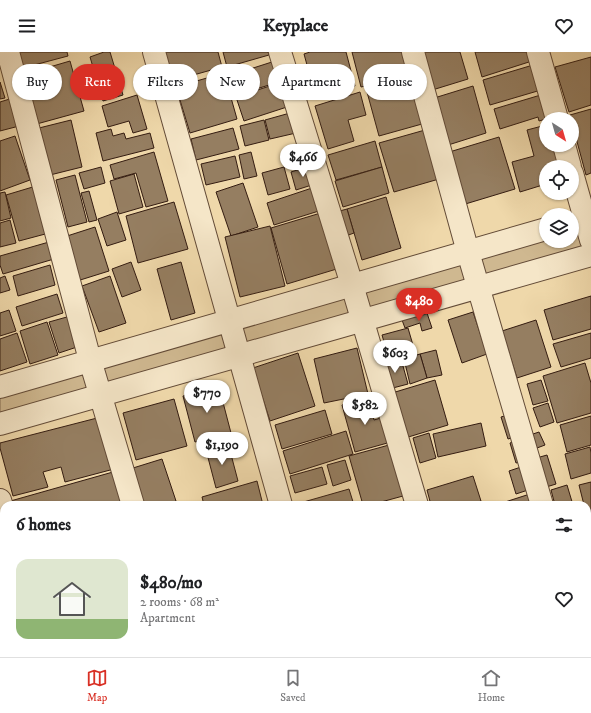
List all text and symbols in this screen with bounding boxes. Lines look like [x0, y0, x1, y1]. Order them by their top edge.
icon: menu [16, 15, 38, 37]
text: Keyplace [263, 15, 328, 37]
icon: heart [553, 15, 575, 37]
chip: Buy [12, 64, 62, 100]
chip: Rent [70, 64, 125, 100]
chip: Filters [133, 64, 198, 100]
chip: New [206, 64, 260, 100]
chip: Apartment [268, 64, 355, 100]
chip: House [363, 64, 427, 100]
north arrow [539, 112, 579, 152]
map controls [539, 112, 579, 248]
pin: $466 [279, 144, 327, 178]
text: $466 [289, 149, 317, 165]
button: locate [539, 160, 579, 200]
button: layers [539, 208, 579, 248]
pin: $480 [395, 288, 443, 322]
text: $480 [405, 293, 433, 309]
pin: $603 [371, 340, 419, 374]
text: $603 [382, 345, 408, 361]
pin: $770 [183, 380, 231, 414]
text: $770 [193, 385, 221, 401]
pin: $582 [341, 392, 389, 426]
text: $582 [352, 397, 378, 413]
pin: $1,190 [189, 432, 255, 466]
text: $1,190 [205, 437, 239, 453]
text: 6 homes [16, 514, 71, 536]
icon: filters [553, 514, 575, 536]
text: $480/mo [140, 572, 202, 594]
icon: home [48, 575, 96, 623]
icon: heart [553, 588, 575, 610]
text: 2 rooms · 68 m² [140, 594, 219, 610]
text: Apartment [140, 610, 195, 626]
tab: Map [86, 667, 108, 705]
tab: Saved [280, 667, 306, 705]
tab: Home [478, 667, 505, 705]

